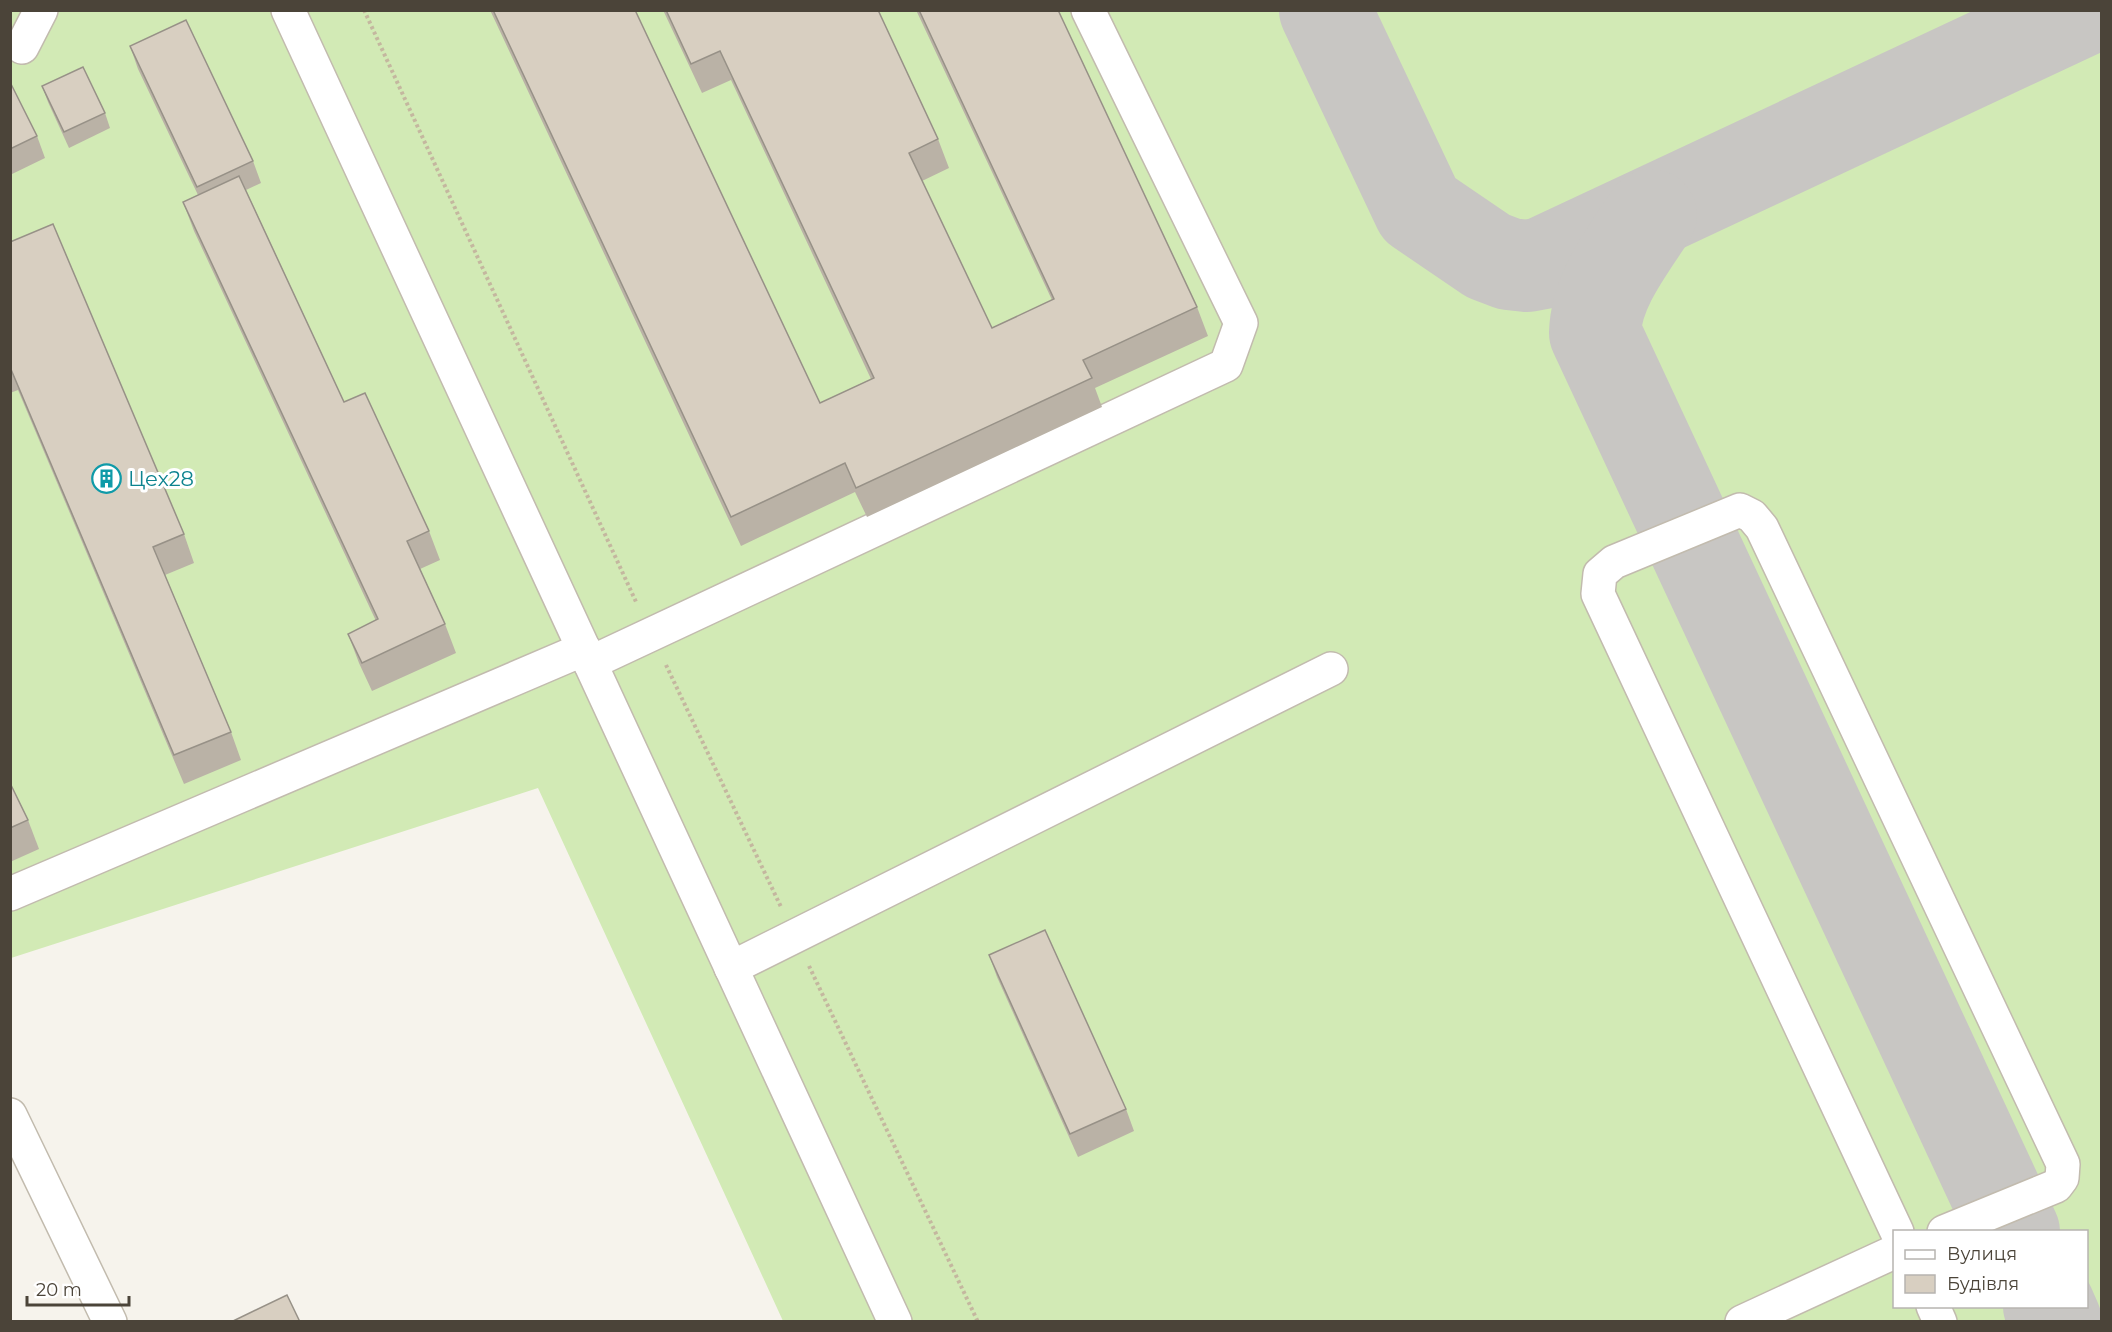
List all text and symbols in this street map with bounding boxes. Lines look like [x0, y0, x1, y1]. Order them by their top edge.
building icon: Цех28 [91, 462, 123, 494]
place label: Цех28 [128, 466, 194, 491]
legend [1893, 1230, 2088, 1308]
text: Вулиця [1947, 1243, 2017, 1265]
scale bar [27, 1269, 129, 1307]
text: Будівля [1947, 1273, 2019, 1295]
text: 20 m [36, 1279, 82, 1301]

